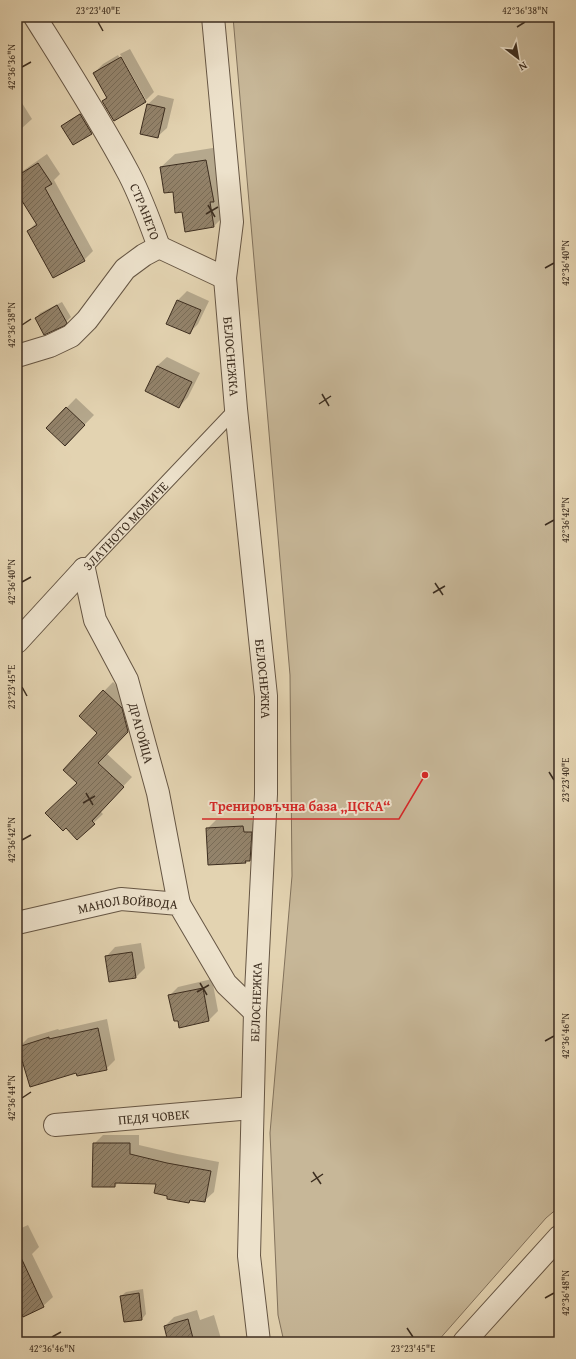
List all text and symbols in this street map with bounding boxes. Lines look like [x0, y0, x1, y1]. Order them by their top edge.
text: 23°23'40"E [76, 3, 120, 18]
text: 42°36'38"N [502, 3, 548, 18]
north arrow [498, 38, 538, 78]
text: 42°36'36"N [4, 44, 19, 90]
text: N [515, 58, 530, 76]
street label: СТРАНЕТО [125, 180, 165, 243]
text: 42°36'40"N [558, 240, 573, 286]
text: 42°36'38"N [4, 302, 19, 348]
street label: БЕЛОСНЕЖКА [219, 316, 244, 397]
street label: ЗЛАТНОТО МОМИЧЕ [78, 476, 173, 574]
text: 42°36'42"N [558, 497, 573, 543]
text: 42°36'40"N [4, 559, 19, 605]
street label: БЕЛОСНЕЖКА [251, 638, 276, 719]
text: 23°23'45"E [4, 665, 19, 709]
street label: ДРАГОЙЦА [124, 699, 159, 766]
text: 23°23'40"E [558, 758, 573, 802]
callout: Тренировъчна база „ЦСКА“ [202, 793, 399, 819]
text: Тренировъчна база „ЦСКА“ [209, 796, 391, 816]
text: 42°36'42"N [4, 817, 19, 863]
street label: МАНОЛ ВОЙВОДА [76, 889, 179, 918]
street label: БЕЛОСНЕЖКА [245, 962, 267, 1042]
text: 42°36'46"N [558, 1013, 573, 1059]
text: 42°36'44"N [4, 1075, 19, 1121]
street label: ПЕДЯ ЧОВЕК [117, 1104, 190, 1129]
text: 42°36'48"N [558, 1270, 573, 1316]
text: 42°36'46"N [29, 1341, 75, 1356]
text: 23°23'45"E [391, 1341, 435, 1356]

